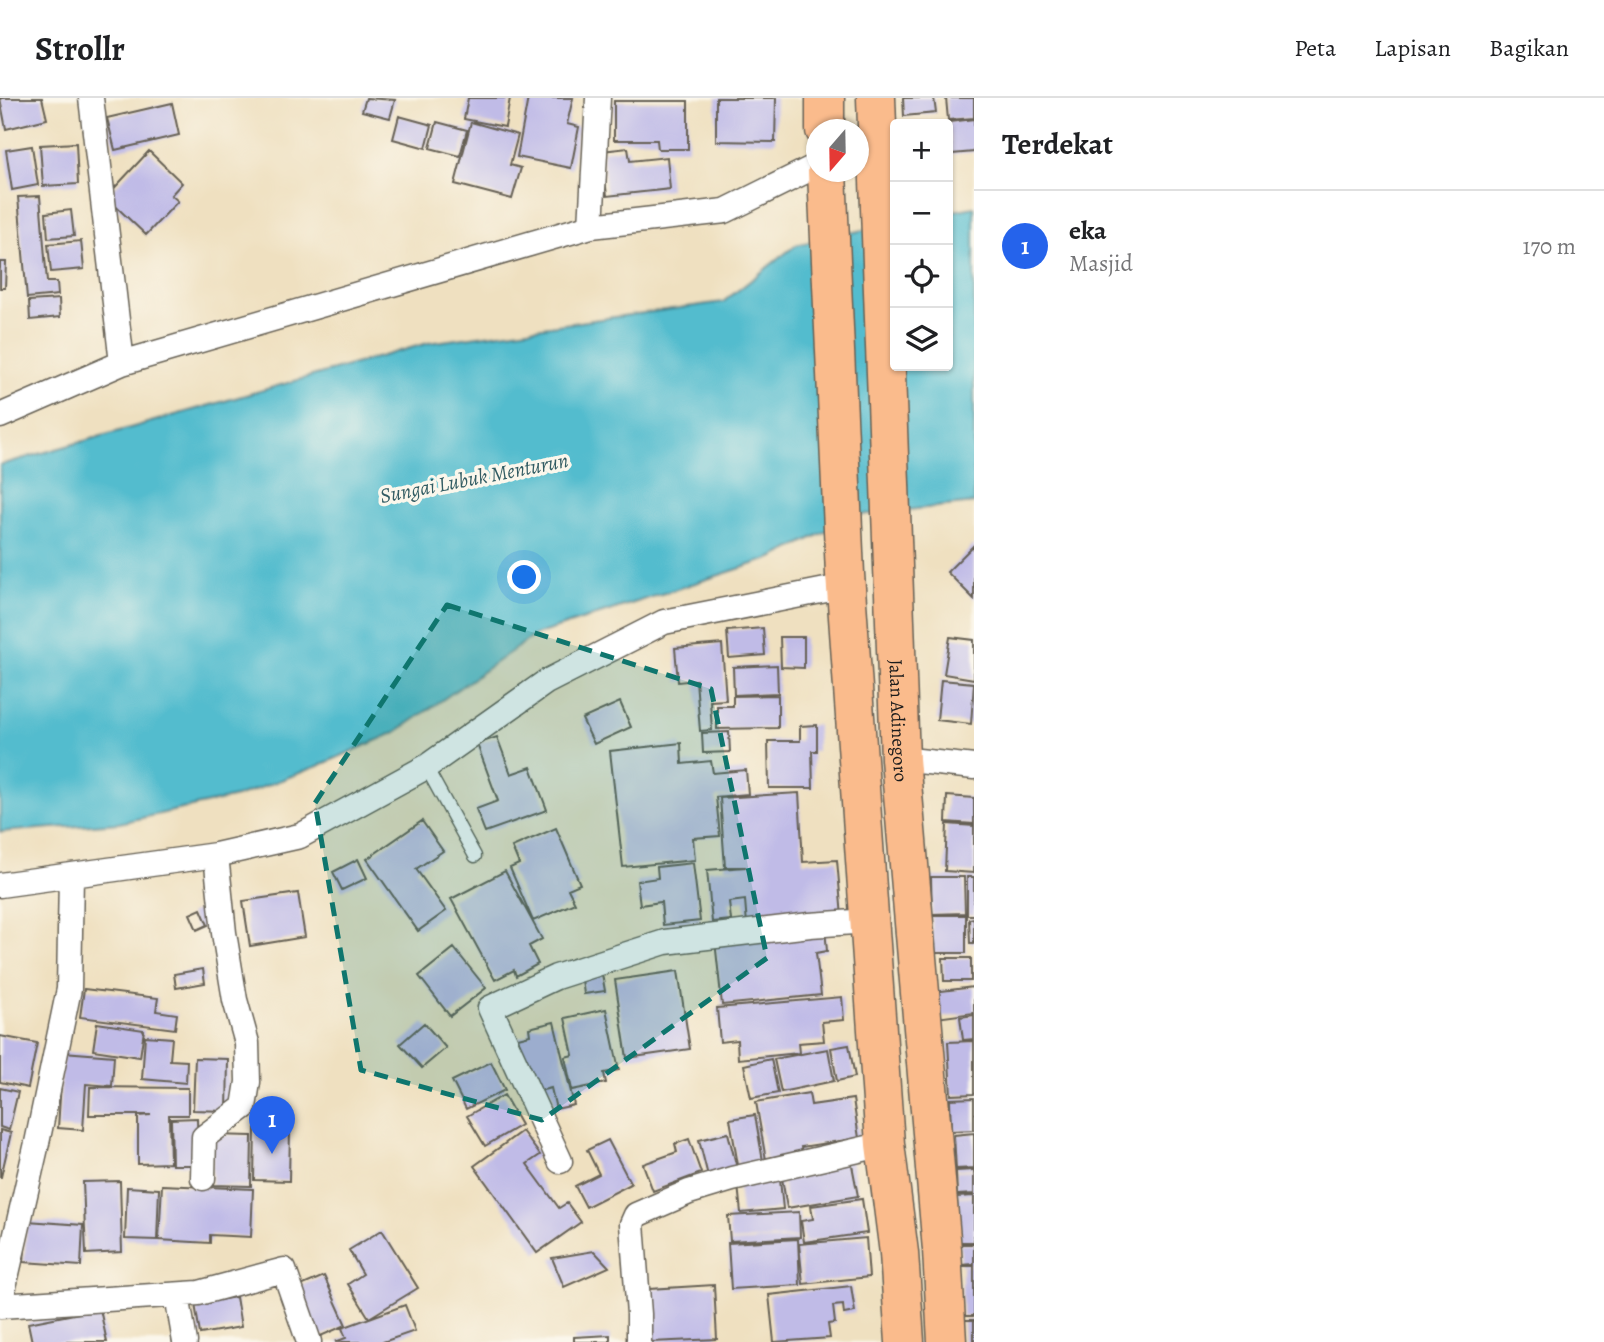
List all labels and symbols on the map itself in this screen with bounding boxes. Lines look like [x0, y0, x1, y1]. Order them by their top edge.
north arrow [806, 119, 869, 182]
water label: Sungai Lubuk Menturun [377, 446, 571, 510]
your location [507, 560, 541, 594]
street label: Jalan Adinegoro [882, 659, 914, 783]
pin: 1 [249, 1096, 295, 1154]

